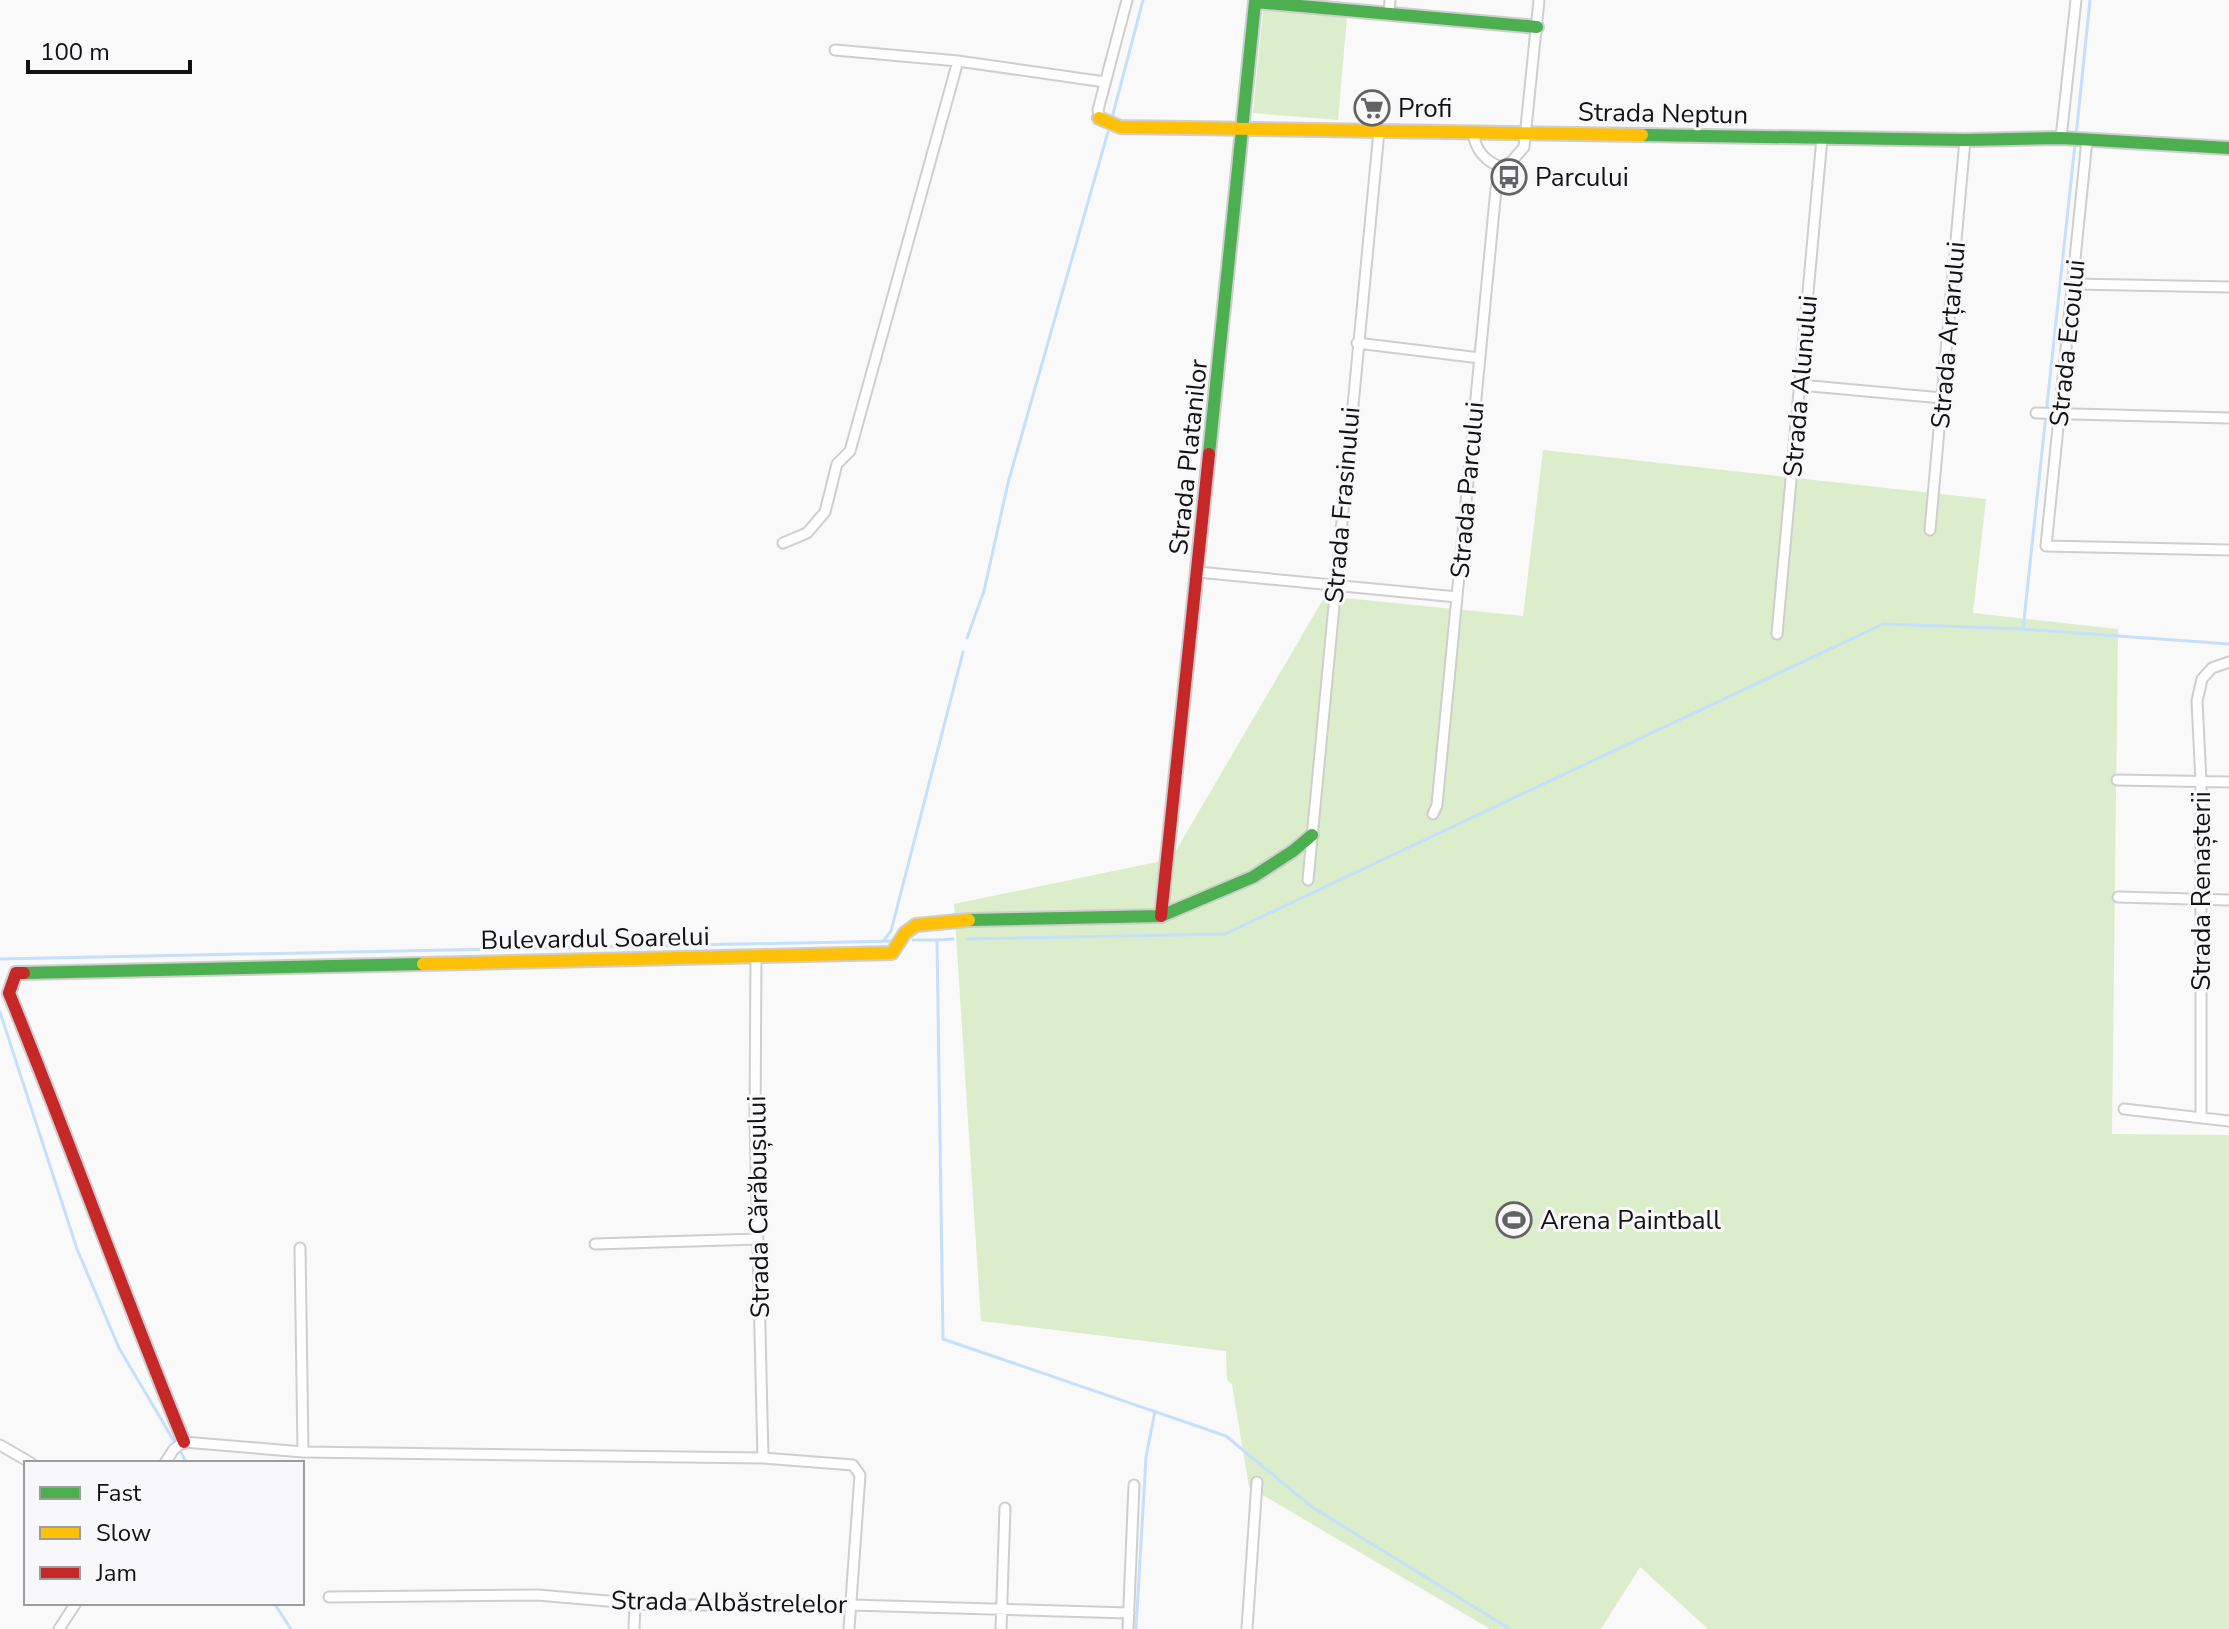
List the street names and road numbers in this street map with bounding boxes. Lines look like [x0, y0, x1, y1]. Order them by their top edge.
street label: Strada Neptun [1578, 95, 1748, 132]
street label: Strada Arțarului [1923, 240, 1974, 430]
street label: Strada Ecoului [2041, 258, 2094, 428]
street label: Strada Alunului [1775, 294, 1826, 478]
street label: Strada Platanilor [1161, 357, 1216, 557]
street label: Strada Parcului [1442, 400, 1493, 580]
street label: Strada Frasinului [1316, 406, 1369, 605]
street label: Strada Renașterii [2184, 791, 2219, 991]
street label: Bulevardul Soarelui [480, 919, 710, 958]
street label: Strada Cărăbușului [739, 1095, 778, 1319]
street label: Strada Albăstrelelor [611, 1583, 848, 1622]

